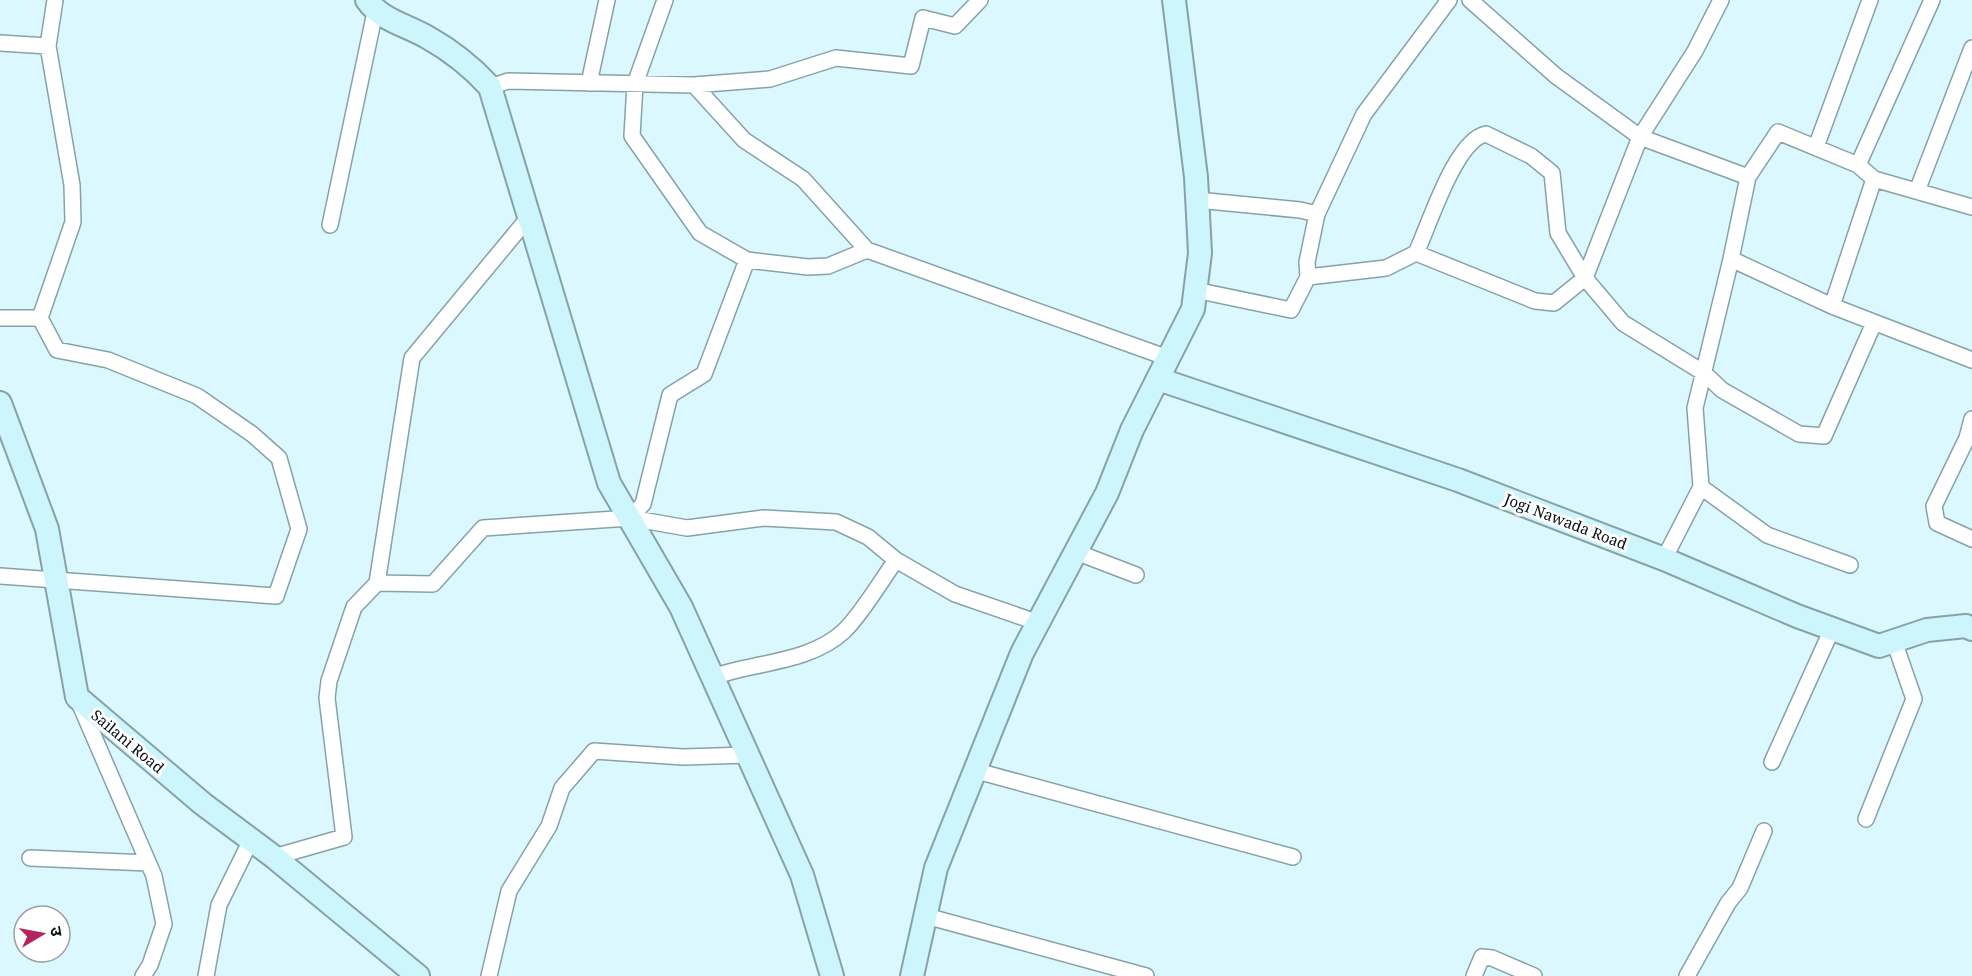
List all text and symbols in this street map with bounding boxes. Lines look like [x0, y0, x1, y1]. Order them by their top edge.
street label: Jogi Nawada Road [1501, 488, 1630, 554]
street label: Sailani Road [87, 705, 169, 777]
north arrow [12, 904, 72, 964]
text: उ [45, 925, 69, 939]

